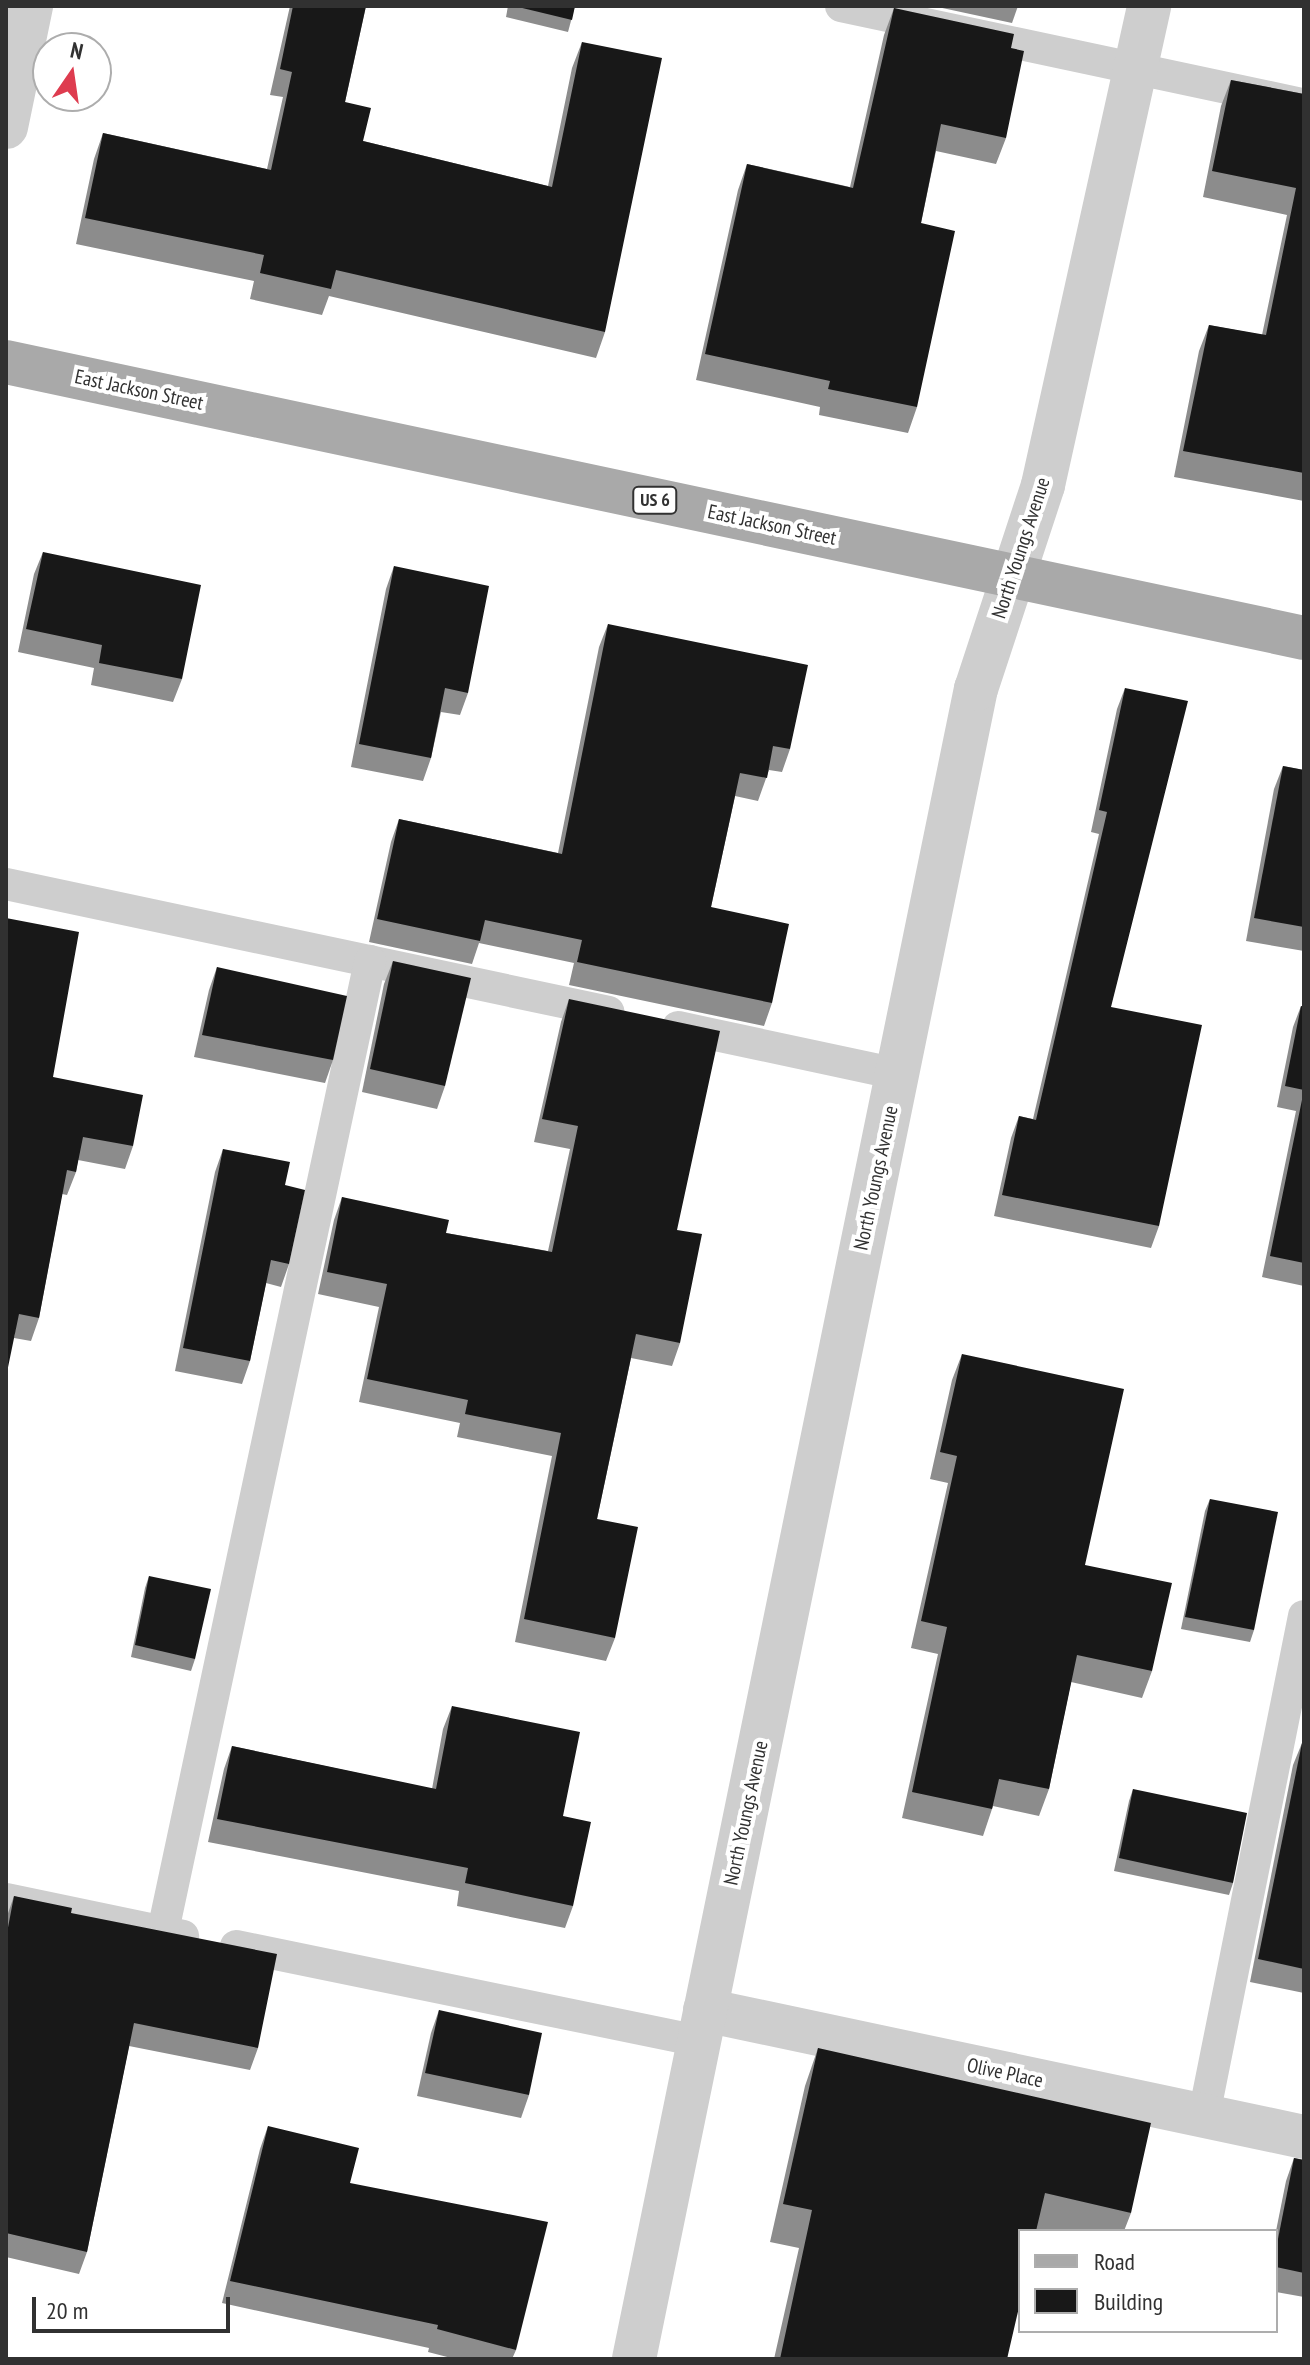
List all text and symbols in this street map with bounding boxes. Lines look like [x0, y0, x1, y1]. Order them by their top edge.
north arrow [32, 32, 112, 112]
text: N [68, 36, 86, 66]
street label: East Jackson Street [73, 365, 205, 415]
street label: North Youngs Avenue [987, 474, 1055, 622]
road number: US 6 [631, 486, 679, 514]
street label: East Jackson Street [706, 500, 838, 550]
street label: North Youngs Avenue [849, 1103, 903, 1253]
street label: North Youngs Avenue [719, 1738, 773, 1888]
street label: Olive Place [965, 2053, 1045, 2093]
legend [1018, 2229, 1278, 2333]
text: Road [1094, 2246, 1135, 2277]
scale bar [36, 2281, 234, 2331]
text: Building [1094, 2286, 1163, 2317]
text: 20 m [46, 2295, 88, 2326]

